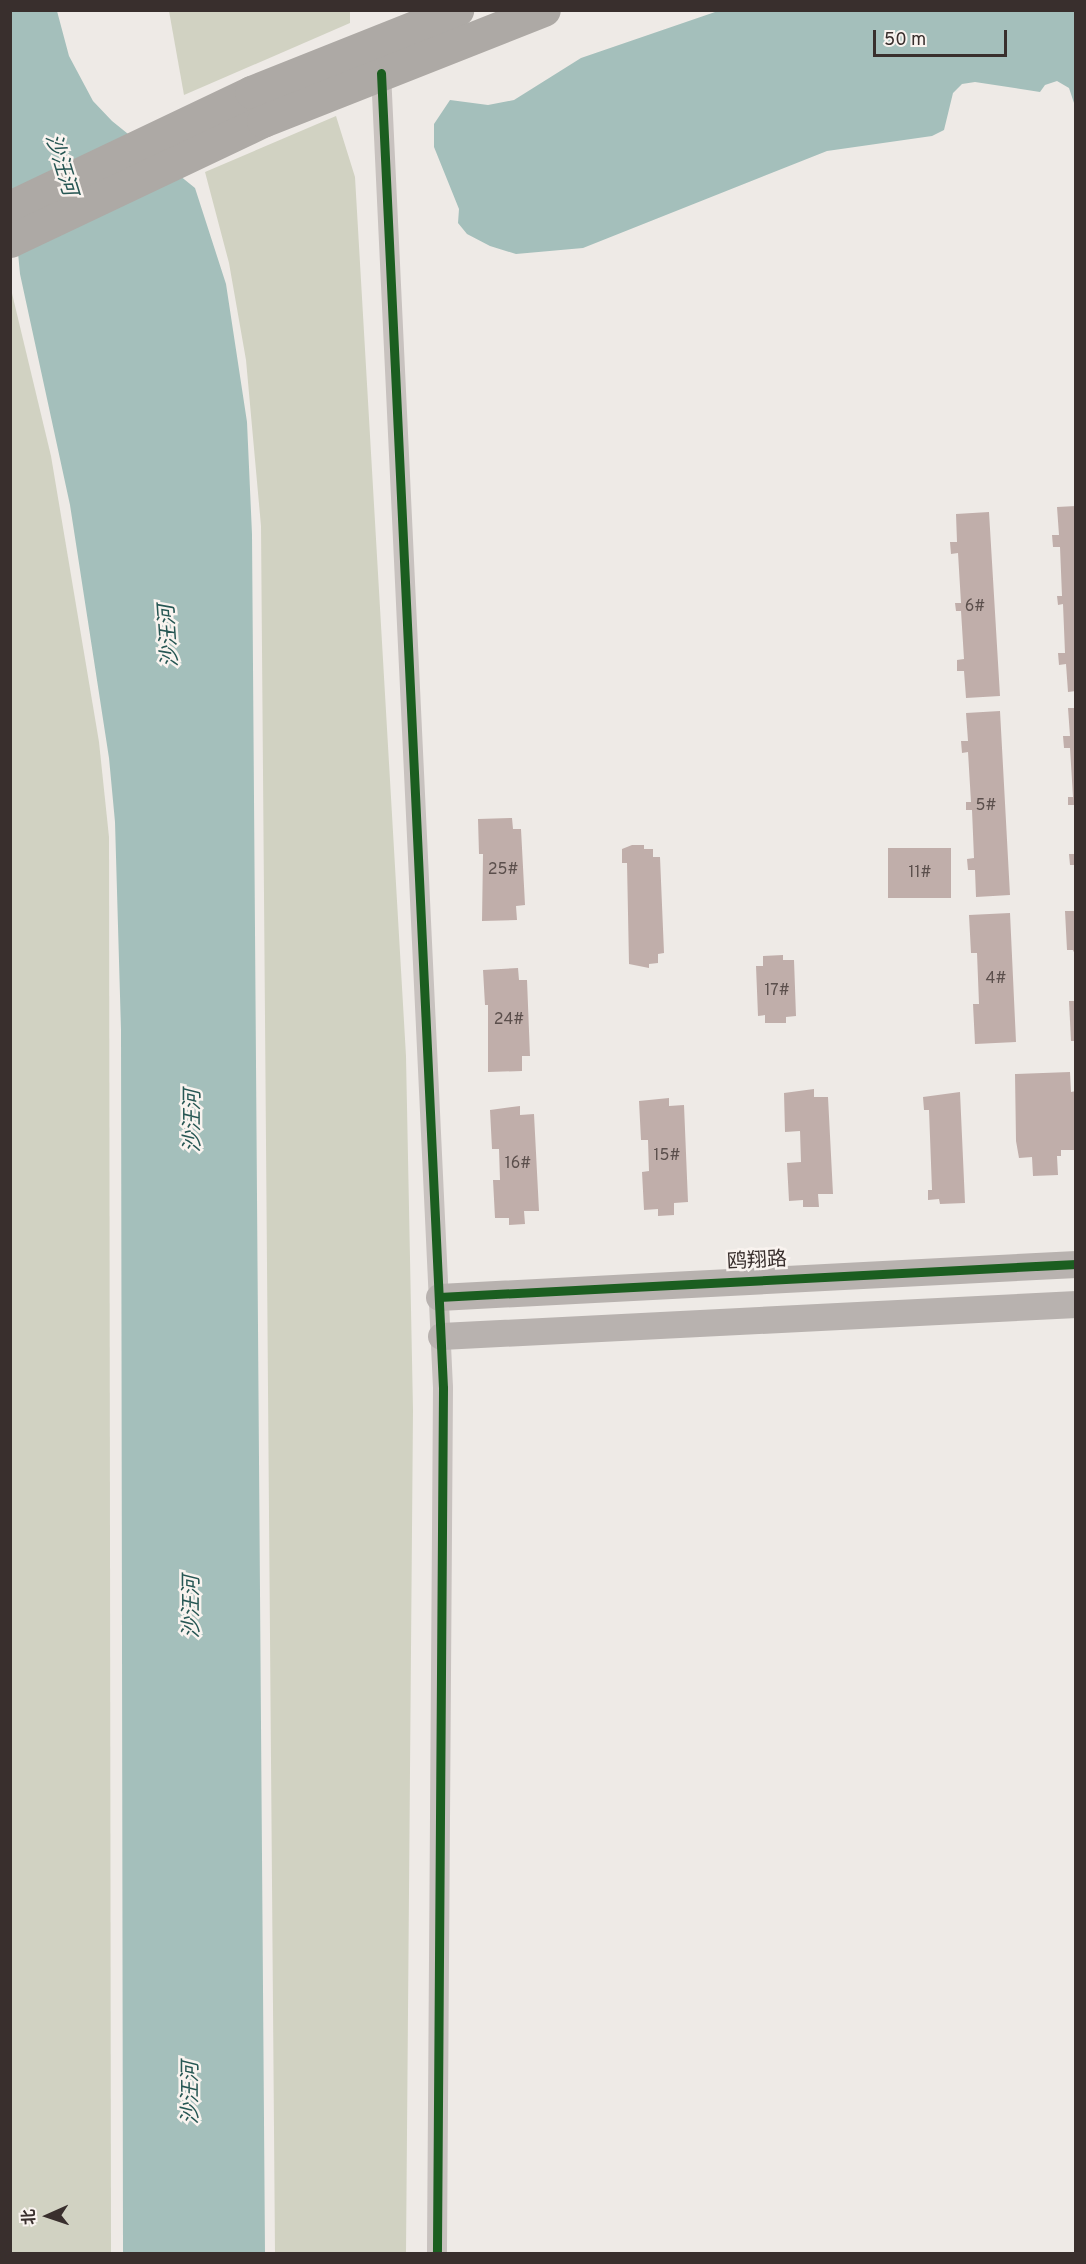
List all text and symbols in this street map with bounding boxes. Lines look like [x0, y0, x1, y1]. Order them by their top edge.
scale bar [876, 18, 1010, 56]
text: 50 m [884, 29, 926, 52]
water label: 沙汪河 [39, 131, 81, 199]
house number: 6# [965, 597, 985, 617]
water label: 沙汪河 [155, 604, 185, 668]
house number: 5# [976, 796, 996, 816]
house number: 25# [488, 860, 518, 880]
house number: 11# [909, 863, 931, 883]
house number: 4# [986, 969, 1006, 989]
house number: 17# [764, 981, 790, 1001]
house number: 24# [494, 1010, 524, 1030]
water label: 沙汪河 [181, 1090, 207, 1152]
house number: 15# [654, 1146, 680, 1166]
house number: 16# [505, 1154, 531, 1174]
street label: 鸥翔路 [726, 1248, 788, 1276]
water label: 沙汪河 [180, 1576, 206, 1638]
water label: 沙汪河 [179, 2062, 205, 2124]
north arrow [18, 2186, 78, 2246]
text: 北 [20, 2208, 40, 2225]

